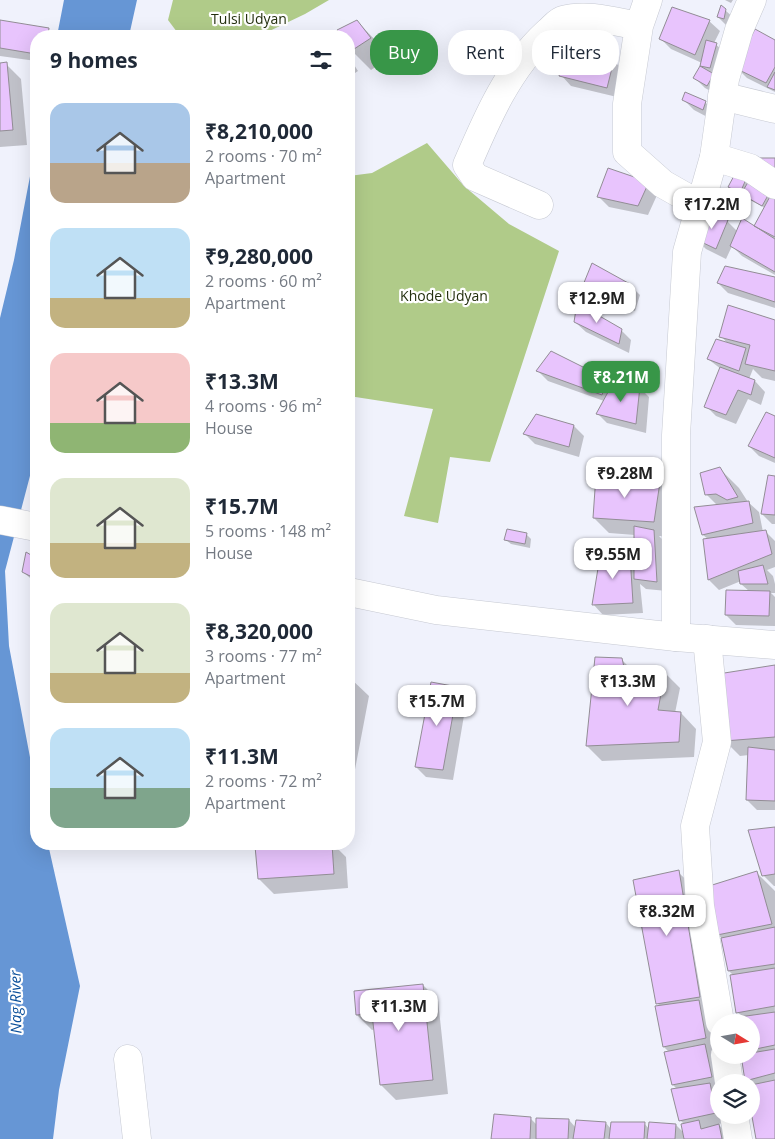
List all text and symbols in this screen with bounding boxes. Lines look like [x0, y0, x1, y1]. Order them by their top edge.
park label: Tulsi Udyan [211, 9, 287, 28]
chip: Buy [370, 30, 438, 75]
chip: Rent [448, 30, 522, 75]
chip: Filters [532, 30, 619, 75]
text: 9 homes [50, 46, 138, 74]
icon: filters [307, 46, 335, 74]
text: ₹8,210,000 [205, 117, 313, 145]
icon: home [90, 123, 150, 183]
text: 2 rooms · 70 m² [205, 145, 322, 167]
text: Apartment [205, 167, 285, 189]
pin: ₹17.2M [671, 188, 753, 230]
text: ₹17.2M [684, 193, 740, 215]
text: ₹9,280,000 [205, 242, 313, 270]
icon: home [90, 248, 150, 308]
text: 2 rooms · 60 m² [205, 270, 322, 292]
pin: ₹12.9M [556, 282, 638, 324]
park label: Khode Udyan [400, 286, 488, 305]
text: ₹12.9M [569, 287, 625, 309]
text: Apartment [205, 292, 285, 314]
pin: ₹8.21M [580, 360, 662, 403]
text: ₹8.21M [593, 366, 649, 388]
text: ₹13.3M [205, 367, 279, 395]
icon: home [90, 373, 150, 433]
text: 4 rooms · 96 m² [205, 395, 322, 417]
text: House [205, 417, 253, 439]
pin: ₹9.28M [584, 456, 666, 499]
text: ₹9.28M [597, 462, 653, 484]
text: ₹15.7M [205, 492, 279, 520]
icon: home [90, 498, 150, 558]
text: 5 rooms · 148 m² [205, 520, 331, 542]
pin: ₹9.55M [572, 538, 654, 580]
text: House [205, 542, 253, 564]
text: ₹9.55M [585, 543, 641, 565]
text: ₹8,320,000 [205, 617, 313, 645]
icon: home [90, 623, 150, 683]
text: 3 rooms · 77 m² [205, 645, 322, 667]
pin: ₹13.3M [587, 664, 669, 707]
text: Apartment [205, 667, 285, 689]
text: ₹13.3M [600, 670, 656, 692]
pin: ₹15.7M [396, 684, 478, 727]
text: ₹15.7M [409, 690, 465, 712]
text: ₹11.3M [205, 742, 279, 770]
icon: home [90, 748, 150, 808]
text: 2 rooms · 72 m² [205, 770, 322, 792]
text: Apartment [205, 792, 285, 814]
pin: ₹8.32M [626, 894, 708, 937]
text: ₹8.32M [639, 900, 695, 922]
water label: Nag River [4, 969, 26, 1034]
pin: ₹11.3M [358, 990, 440, 1032]
text: ₹11.3M [371, 995, 427, 1017]
north arrow [710, 1014, 760, 1064]
map controls [710, 1014, 760, 1124]
button: layers [710, 1074, 760, 1124]

